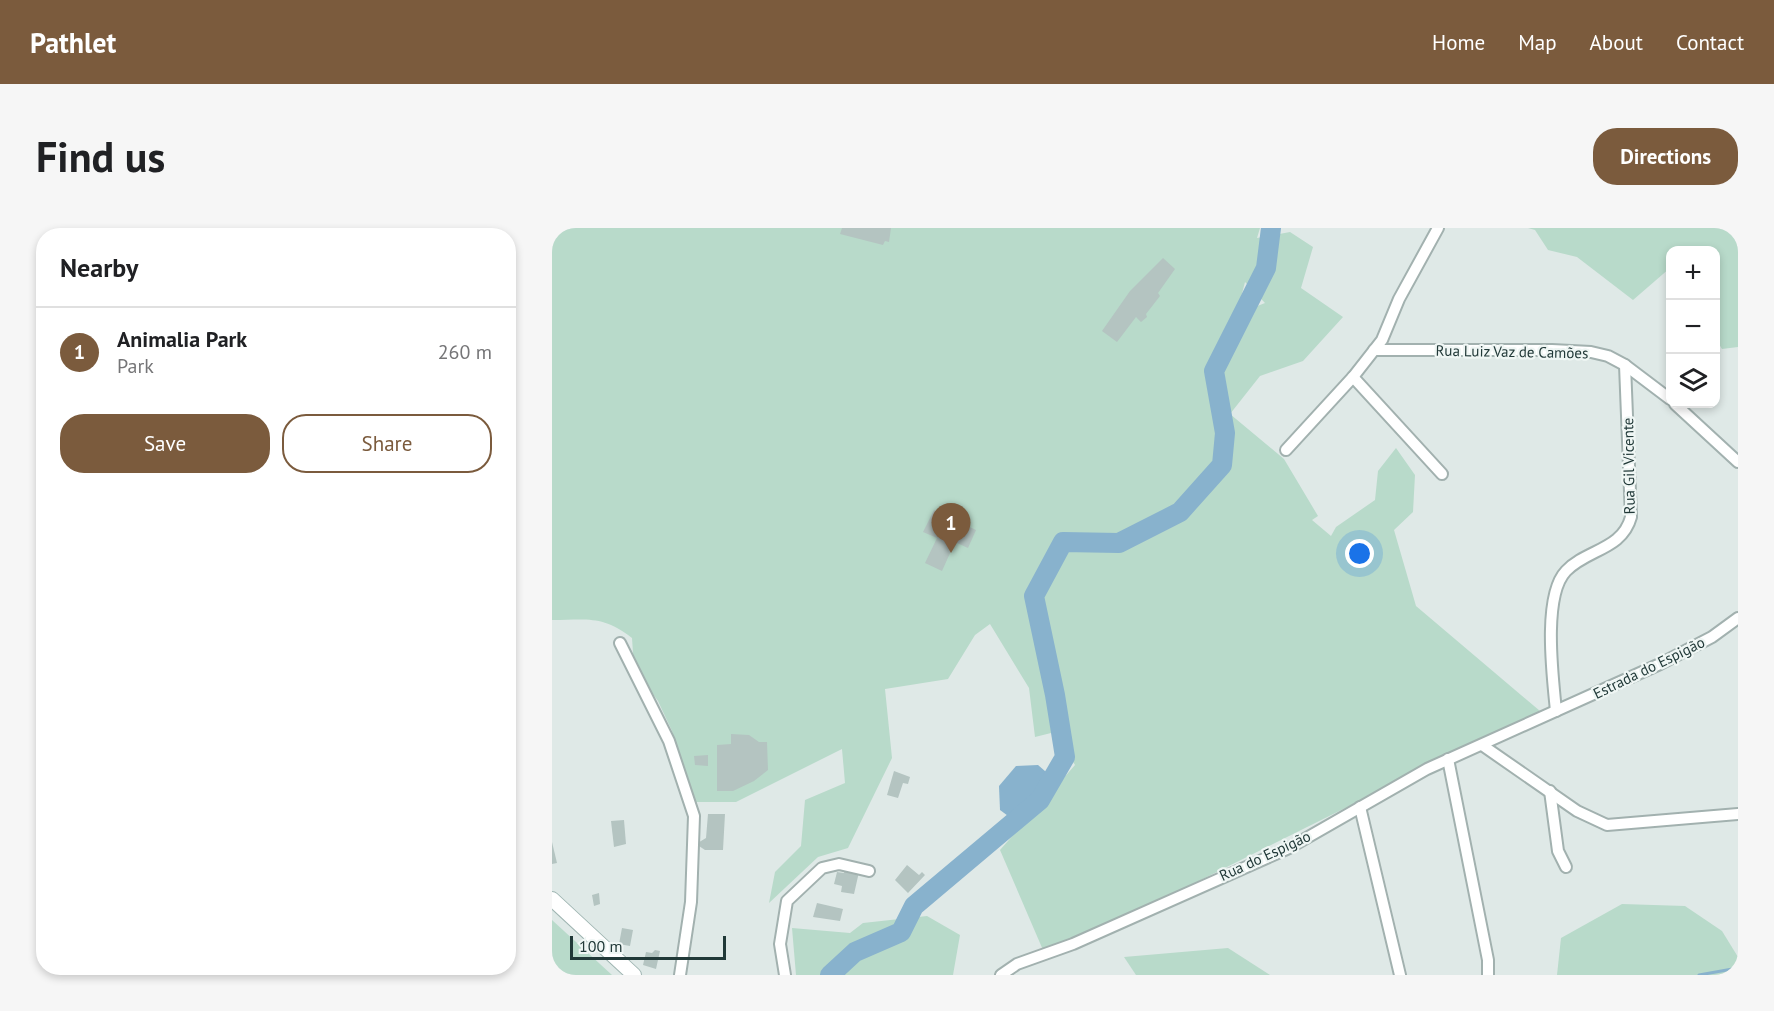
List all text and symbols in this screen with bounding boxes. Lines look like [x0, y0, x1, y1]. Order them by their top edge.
text: Pathlet [30, 24, 116, 61]
text: Home [1432, 29, 1485, 56]
text: Map [1518, 29, 1557, 56]
text: About [1590, 29, 1643, 56]
text: Contact [1676, 29, 1744, 56]
button: Directions [1593, 128, 1738, 185]
text: Find us [36, 129, 165, 184]
map controls [1666, 246, 1720, 408]
button: + [1666, 246, 1720, 300]
text: Nearby [60, 251, 138, 284]
button: − [1666, 300, 1720, 354]
text: Animalia Park [117, 325, 247, 353]
text: 1 [74, 339, 85, 365]
text: 260 m [438, 339, 492, 365]
street label: Rua Luiz Vaz de Camões [1435, 341, 1589, 362]
text: Park [117, 353, 154, 379]
button: layers [1666, 354, 1720, 408]
button: Save [60, 414, 270, 473]
button: Share [282, 414, 492, 473]
street label: Rua Gil Vicente [1618, 417, 1639, 515]
pin: 1 [932, 504, 970, 553]
your location [1345, 539, 1374, 568]
street label: Estrada do Espigão [1590, 632, 1708, 703]
street label: Rua do Espigão [1216, 826, 1313, 885]
scale bar [570, 933, 726, 960]
text: 100 m [579, 936, 622, 956]

